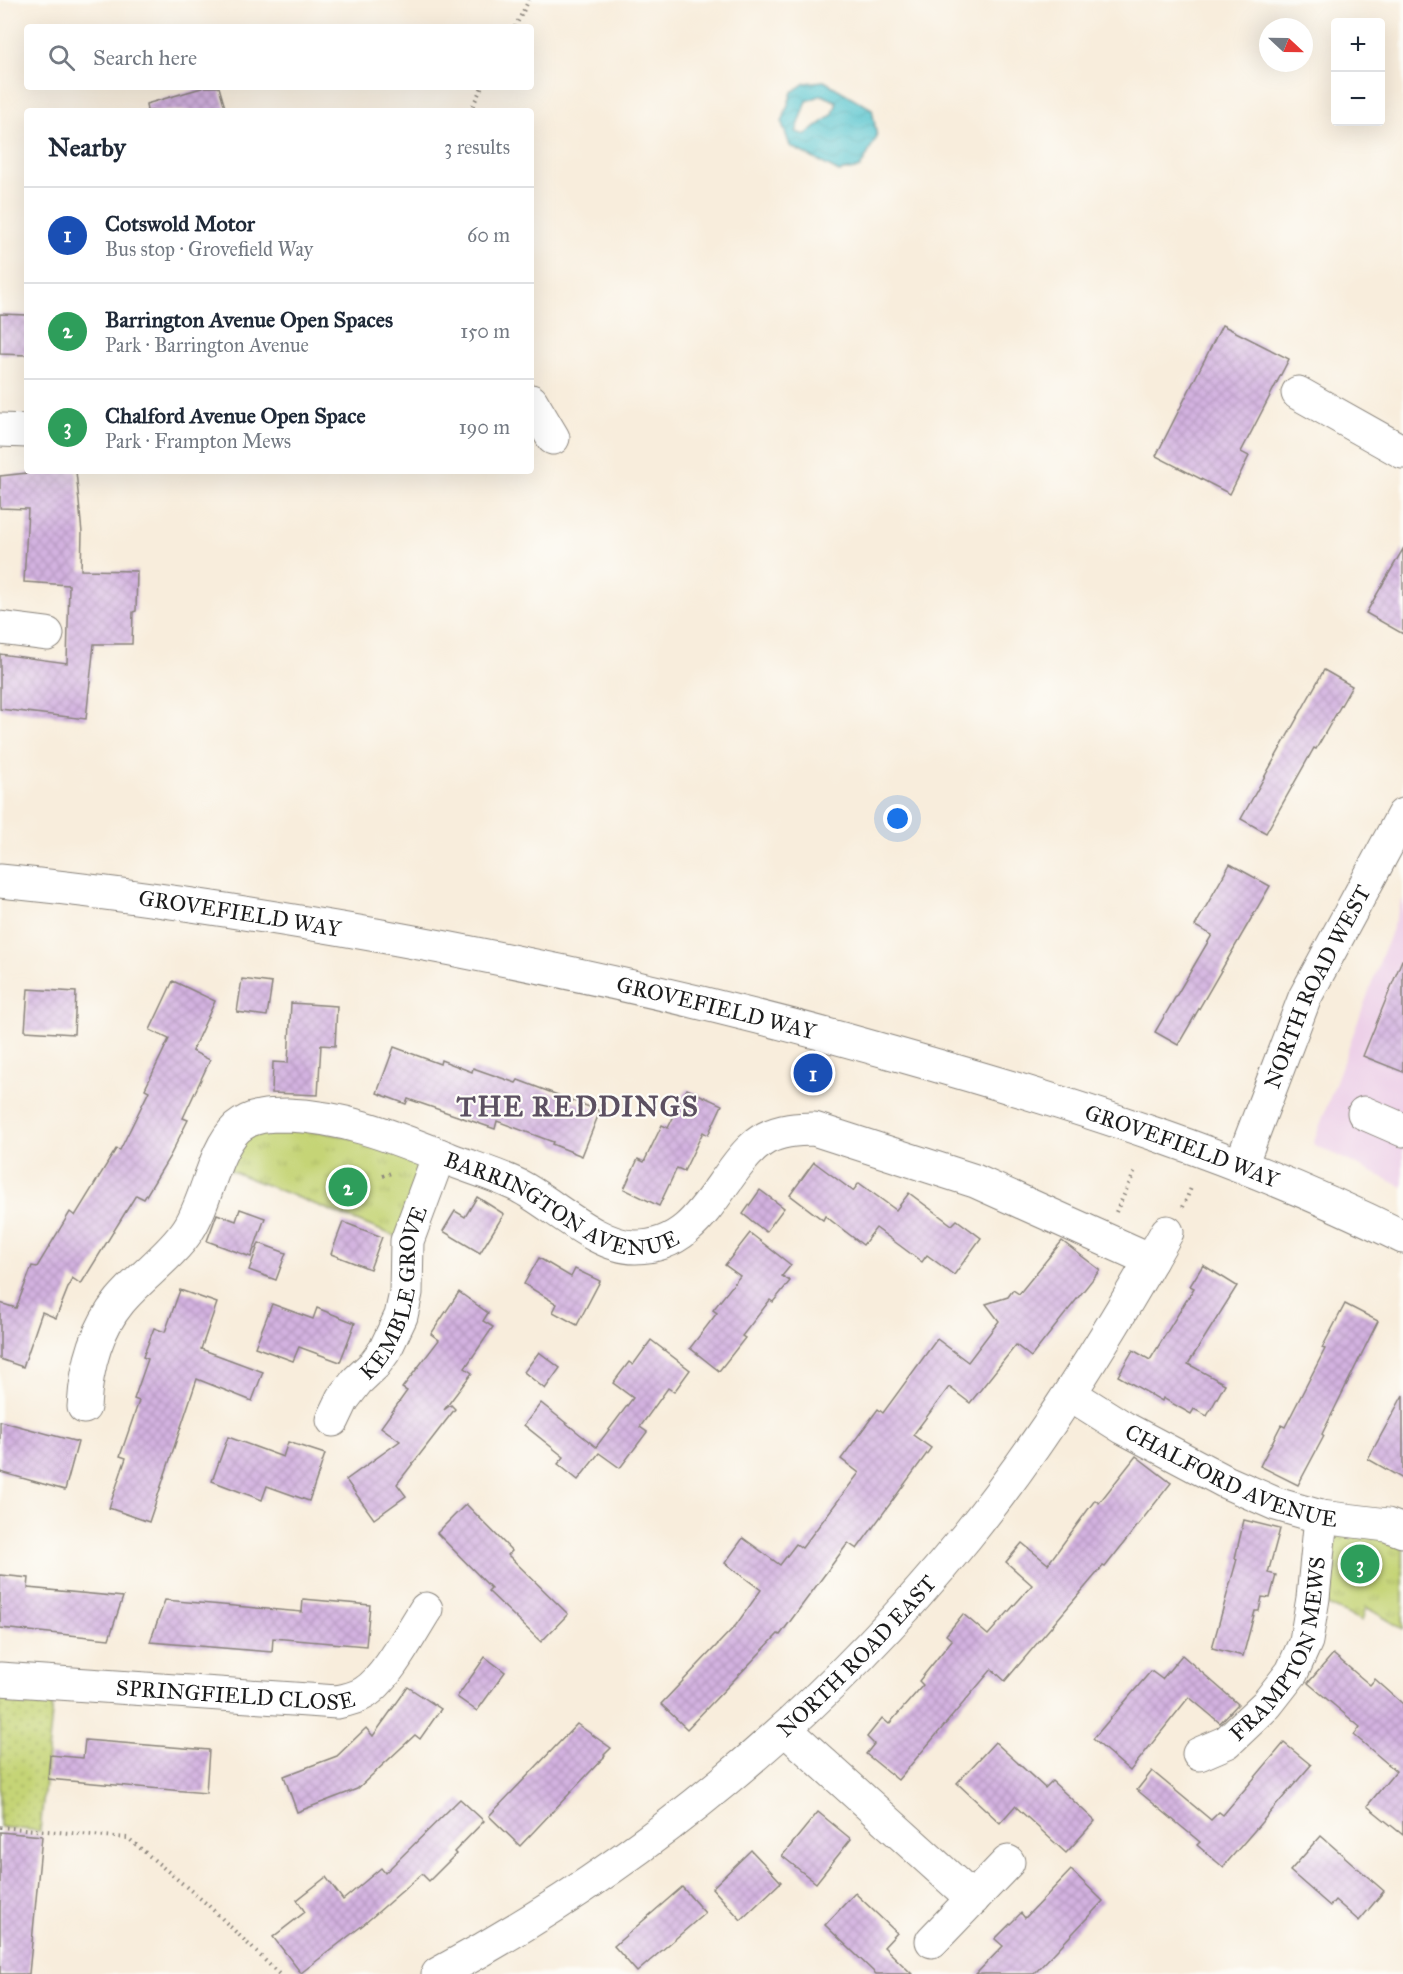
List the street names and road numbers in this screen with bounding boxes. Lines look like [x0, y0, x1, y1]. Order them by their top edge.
street label: NORTH ROAD WEST [1258, 881, 1377, 1092]
street label: GROVEFIELD WAY [137, 884, 344, 943]
street label: GROVEFIELD WAY [614, 971, 820, 1046]
street label: GROVEFIELD WAY [1081, 1098, 1284, 1194]
street label: BARRINGTON AVENUE [441, 1146, 684, 1261]
street label: KEMBLE GROVE [354, 1202, 433, 1386]
street label: CHALFORD AVENUE [1120, 1418, 1339, 1533]
street label: FRAMPTON MEWS [1224, 1555, 1331, 1747]
street label: NORTH ROAD EAST [772, 1570, 942, 1743]
street label: SPRINGFIELD CLOSE [115, 1674, 358, 1716]

